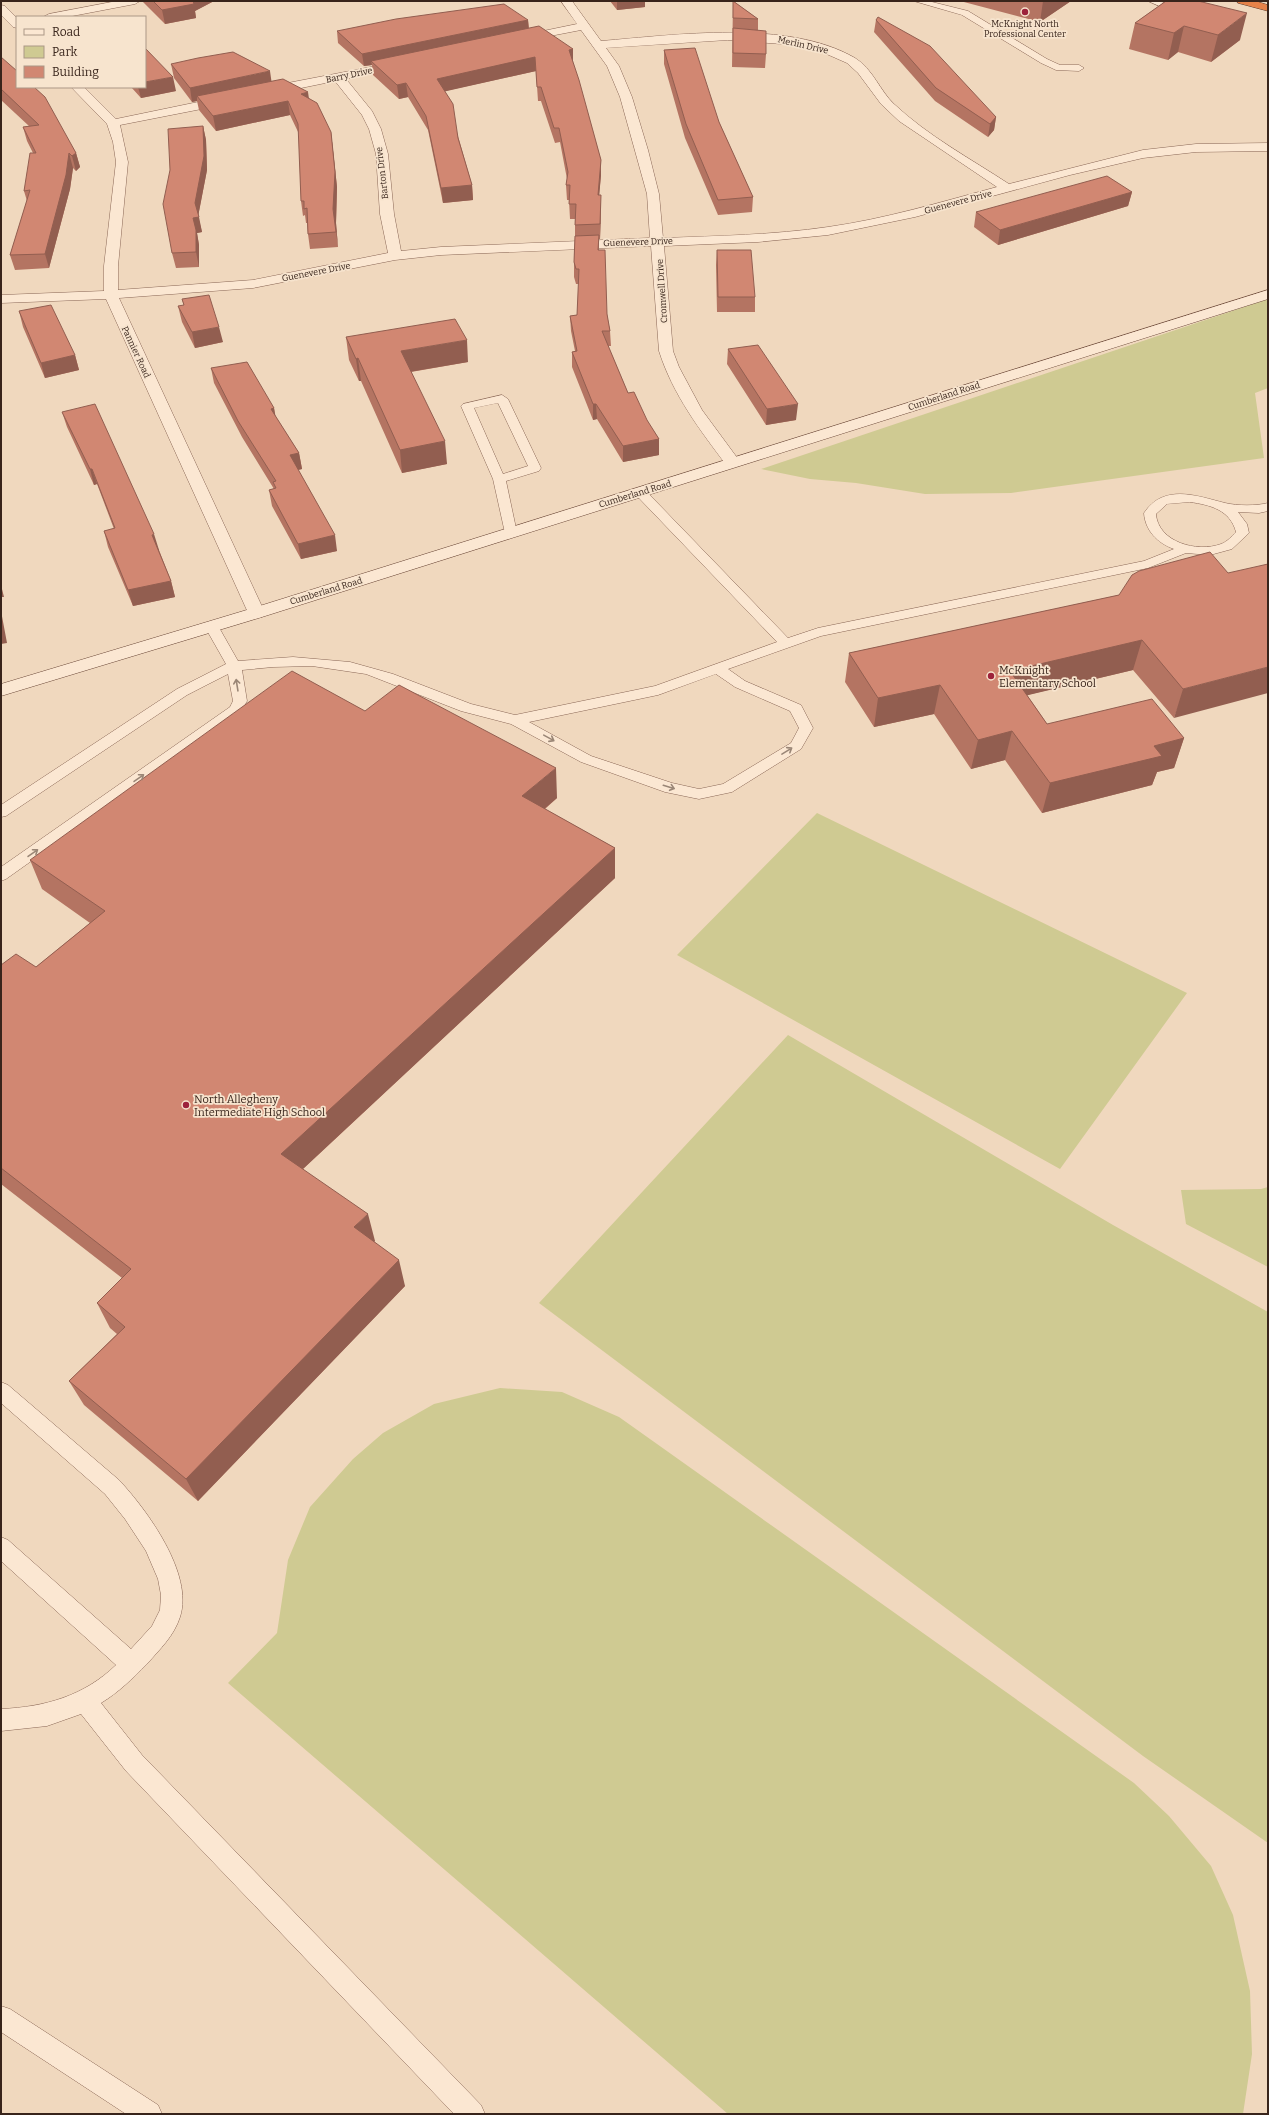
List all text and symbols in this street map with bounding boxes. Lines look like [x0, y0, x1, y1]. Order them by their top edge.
marker: McKnight North Professional Center [1020, 7, 1030, 17]
legend [16, 16, 146, 88]
place label: McKnight North Professional Center [984, 19, 1066, 39]
text: Road [52, 25, 80, 39]
street label: Merlin Drive [777, 34, 829, 56]
text: Park [52, 45, 78, 59]
text: Building [52, 65, 99, 79]
street label: Barry Drive [325, 65, 373, 85]
street label: Barton Drive [374, 146, 390, 200]
street label: Guenevere Drive [923, 188, 993, 216]
street label: Guenevere Drive [603, 236, 673, 248]
street label: Cromwell Drive [655, 259, 669, 323]
street label: Guenevere Drive [281, 260, 351, 284]
street label: Pannier Road [120, 325, 153, 380]
street label: Cumberland Road [907, 379, 982, 412]
street label: Cumberland Road [598, 478, 673, 510]
street label: Cumberland Road [289, 575, 364, 607]
place label: McKnight Elementary School [999, 664, 1096, 690]
marker: McKnight Elementary School [986, 671, 996, 681]
one-way arrow [233, 679, 241, 692]
one-way arrow [543, 735, 555, 743]
one-way arrow [781, 747, 792, 755]
one-way arrow [134, 774, 145, 782]
one-way arrow [663, 784, 676, 791]
one-way arrow [27, 849, 38, 857]
place label: North Allegheny Intermediate High School [194, 1093, 325, 1119]
marker: North Allegheny Intermediate High School [181, 1100, 191, 1110]

